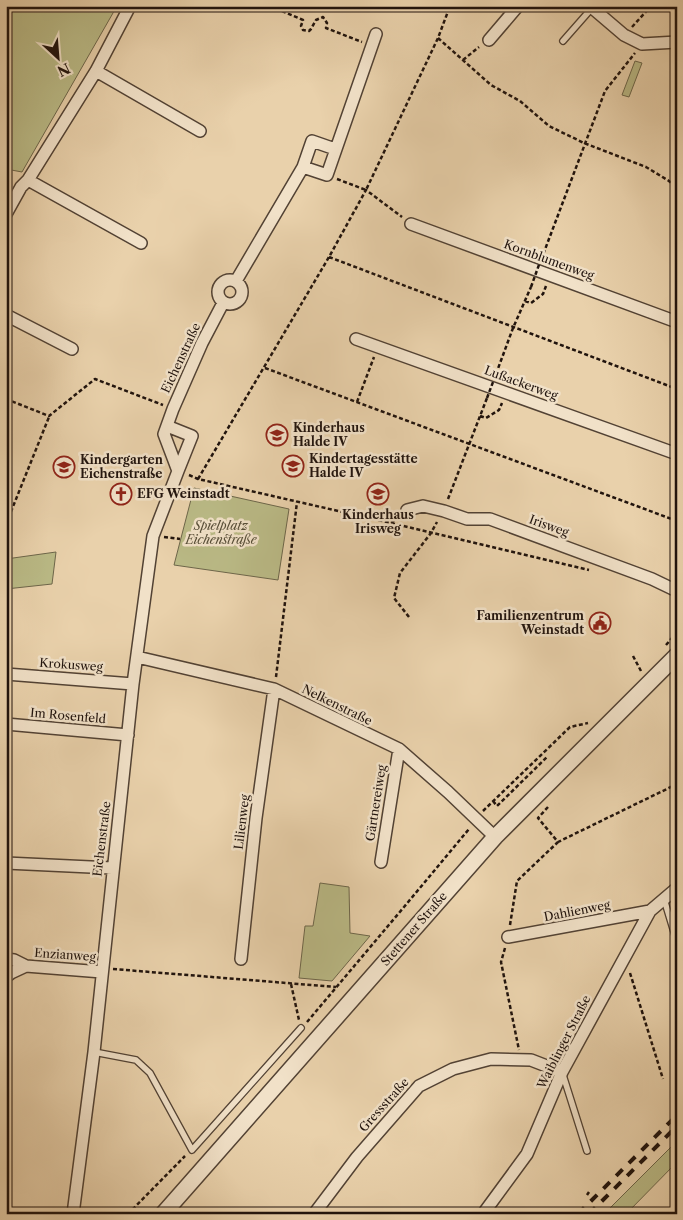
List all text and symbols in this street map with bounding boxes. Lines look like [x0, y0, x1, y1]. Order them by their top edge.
north arrow [32, 32, 82, 82]
text: N [54, 59, 73, 80]
street label: Kornblumenweg [502, 236, 597, 283]
street label: Eichenstraße [158, 320, 203, 395]
street label: Lußackerweg [482, 362, 561, 403]
place label: Kinderhaus Halde IV [293, 420, 365, 449]
school or university icon: Kinderhaus Halde IV [265, 423, 289, 447]
place label: Kindertagesstätte Halde IV [309, 451, 418, 480]
place label: Kindergarten Eichenstraße [80, 452, 164, 481]
school or university icon: Kindertagesstätte Halde IV [281, 454, 305, 478]
school or university icon: Kindergarten Eichenstraße [52, 455, 76, 479]
church icon: EFG Weinstadt [109, 482, 133, 506]
school or university icon: Kinderhaus Irisweg [366, 482, 390, 506]
place label: EFG Weinstadt [137, 486, 230, 501]
place label: Kinderhaus Irisweg [342, 507, 414, 536]
street label: Irisweg [527, 511, 572, 540]
park label: Spielplatz Eichenstraße [184, 518, 258, 547]
place label: Familienzentrum Weinstadt [477, 608, 584, 637]
public building icon: Familienzentrum Weinstadt [588, 611, 612, 635]
street label: Krokusweg [39, 655, 104, 674]
street label: Nelkenstraße [300, 681, 375, 728]
street label: Im Rosenfeld [29, 705, 107, 726]
street label: Gärtnereiweg [362, 763, 389, 842]
street label: Lilienweg [231, 793, 252, 850]
street label: Eichenstraße [89, 800, 114, 877]
street label: Stettener Straße [377, 888, 450, 969]
street label: Dahlienweg [542, 897, 612, 924]
street label: Enzianweg [34, 945, 97, 964]
street label: Waiblinger Straße [533, 992, 594, 1092]
street label: Gressstraße [355, 1074, 412, 1135]

